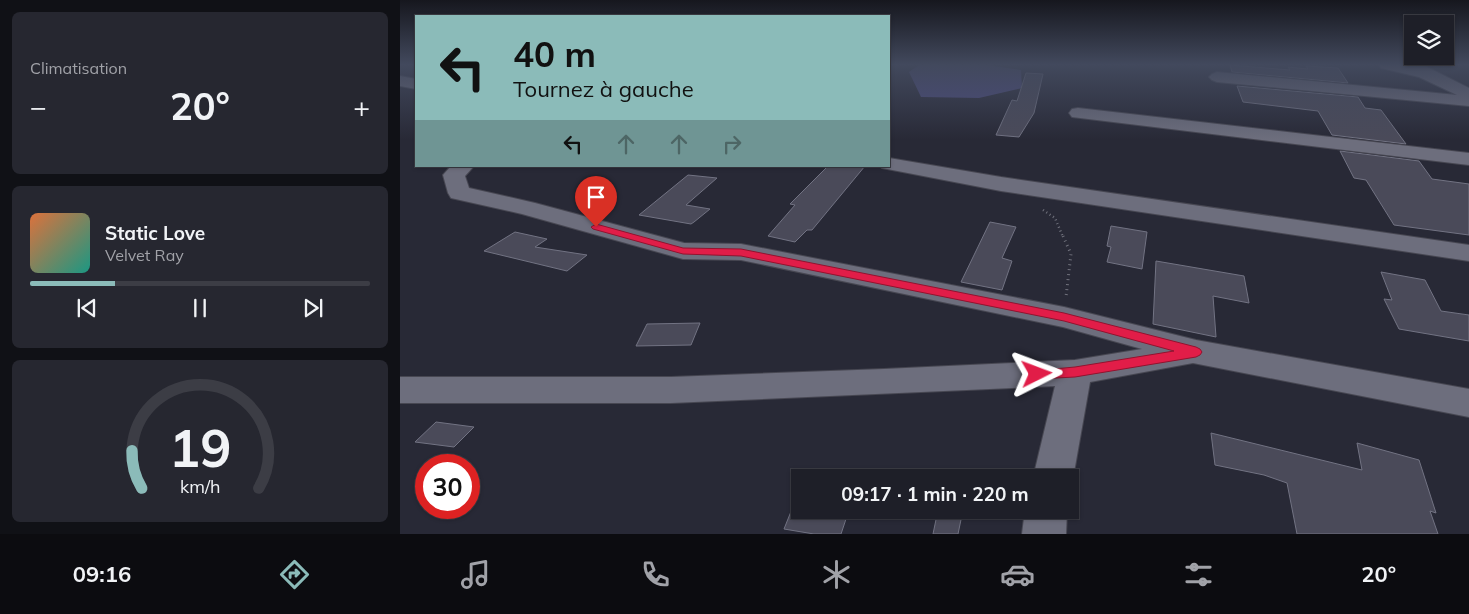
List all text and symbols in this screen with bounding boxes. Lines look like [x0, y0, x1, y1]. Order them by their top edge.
map controls [1404, 15, 1454, 65]
button: layers [1404, 15, 1454, 65]
text: 40 m [513, 32, 596, 76]
icon: left [430, 35, 495, 100]
text: Climatisation [30, 58, 127, 78]
text: Tournez à gauche [513, 75, 694, 103]
text: 20° [170, 82, 230, 130]
text: − [30, 89, 47, 124]
text: + [353, 89, 370, 124]
icon: left [559, 130, 587, 158]
icon: ahead [612, 130, 640, 158]
icon: ahead [665, 130, 693, 158]
icon: right [718, 130, 746, 158]
pin [575, 176, 617, 227]
icon: arrive [582, 183, 610, 211]
text: Static Love [105, 221, 205, 245]
text: Velvet Ray [105, 245, 184, 265]
icon: previous [73, 294, 101, 322]
icon: pause [186, 294, 214, 322]
icon: next [299, 294, 327, 322]
position arrow [1010, 347, 1062, 399]
text: 19 [169, 415, 231, 480]
speed limit sign: 30 [415, 454, 480, 519]
text: km/h [180, 475, 220, 497]
text: 09:17 · 1 min · 220 m [841, 482, 1029, 506]
icon: directions [277, 557, 312, 592]
icon: music [458, 557, 493, 592]
icon: phone [638, 557, 673, 592]
icon: climate [819, 557, 854, 592]
icon: car [1000, 557, 1035, 592]
icon: filters [1181, 557, 1216, 592]
text: 09:16 [73, 560, 131, 588]
text: 20° [1361, 560, 1396, 588]

